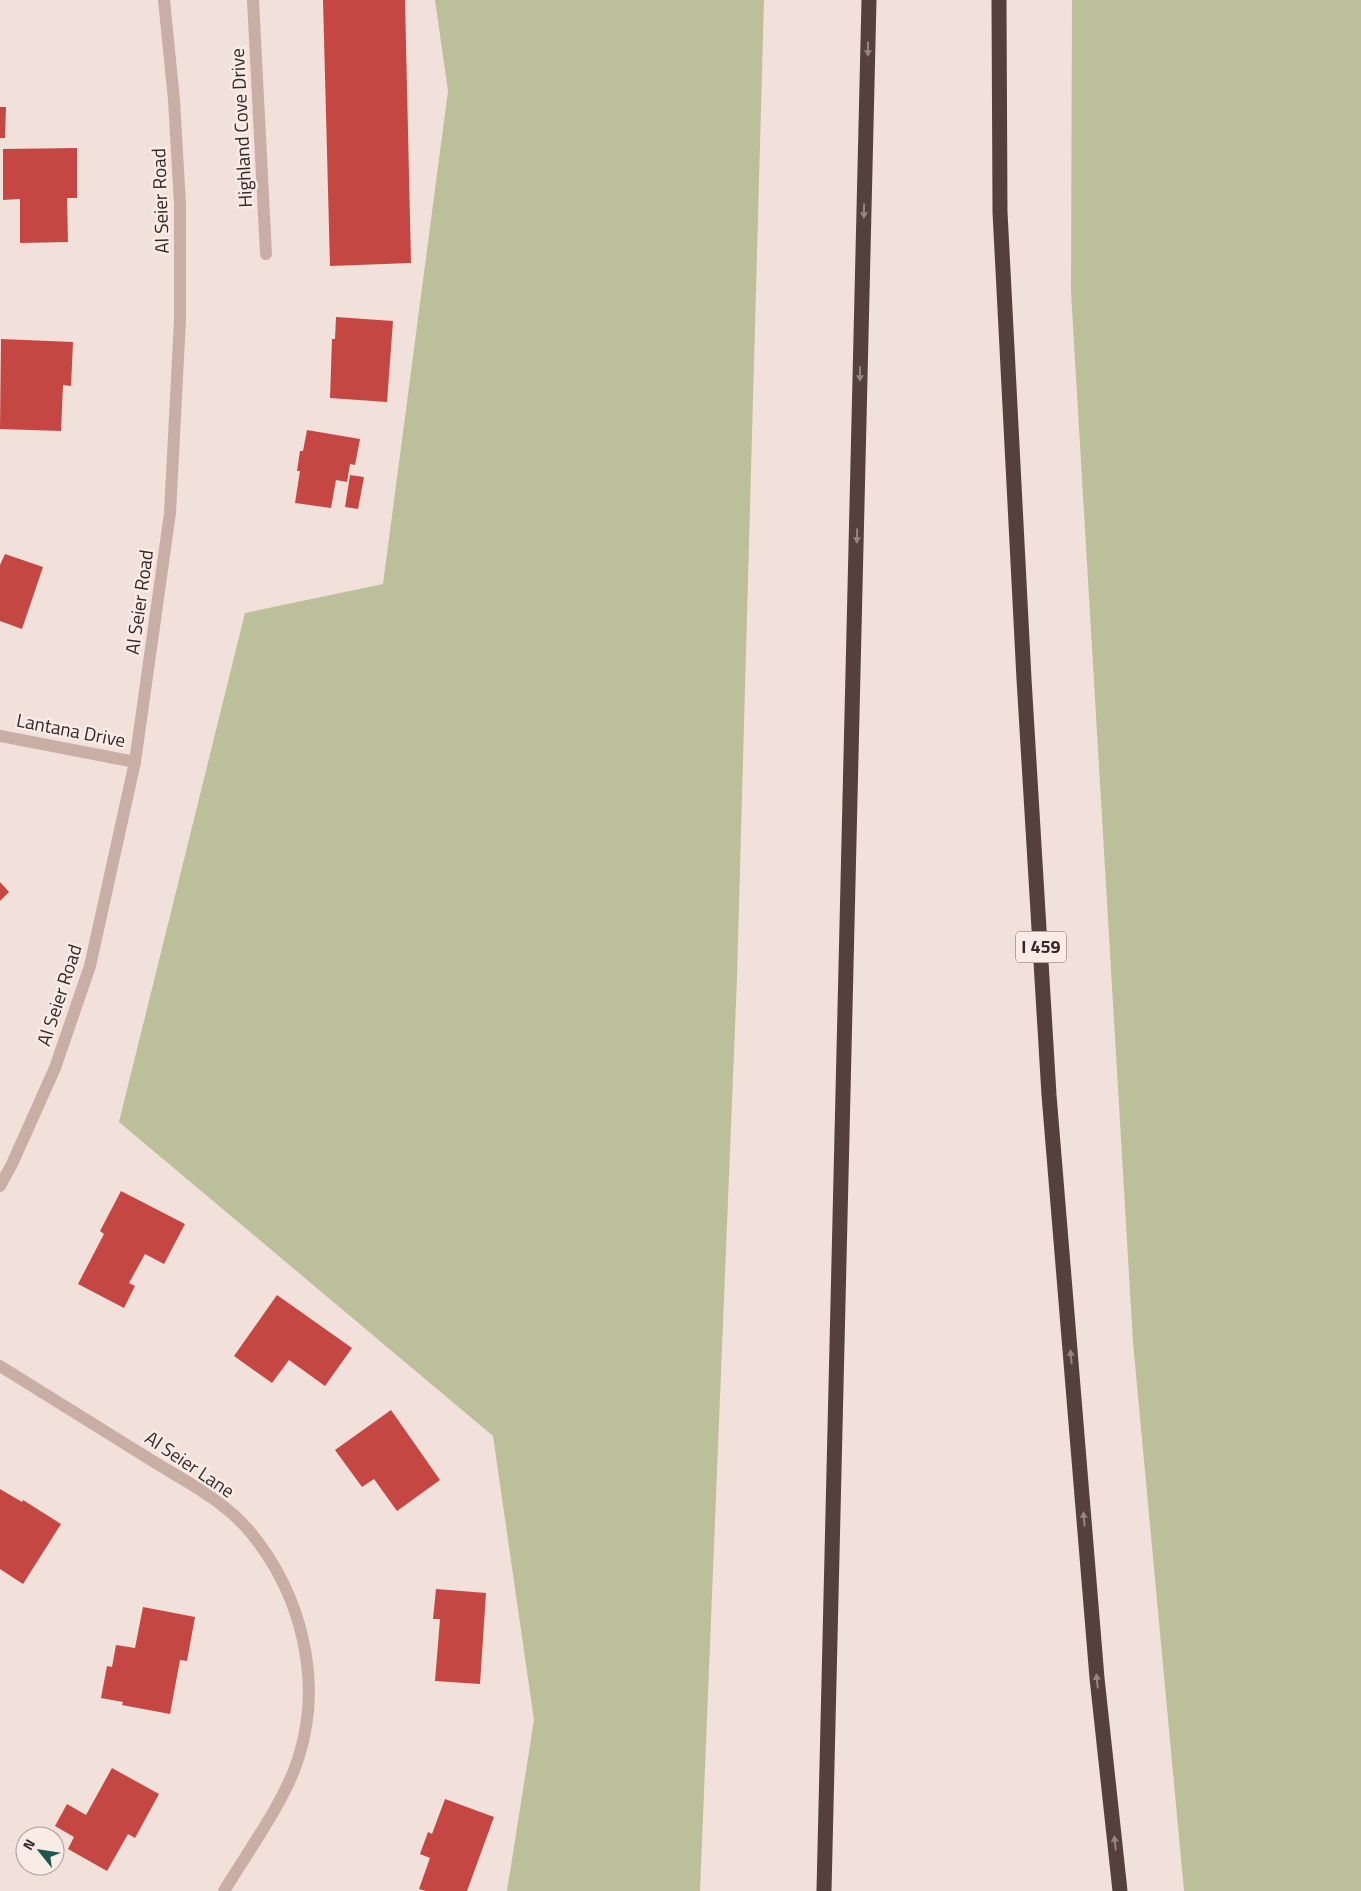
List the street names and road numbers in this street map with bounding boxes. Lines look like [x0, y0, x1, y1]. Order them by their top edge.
street label: Highland Cove Drive [222, 48, 259, 208]
street label: Al Seier Road [143, 148, 176, 254]
street label: Al Seier Road [117, 548, 160, 656]
street label: Lantana Drive [14, 705, 128, 754]
road number: I 459 [1016, 932, 1066, 962]
street label: Al Seier Road [28, 940, 89, 1049]
street label: Al Seier Lane [140, 1423, 241, 1504]

